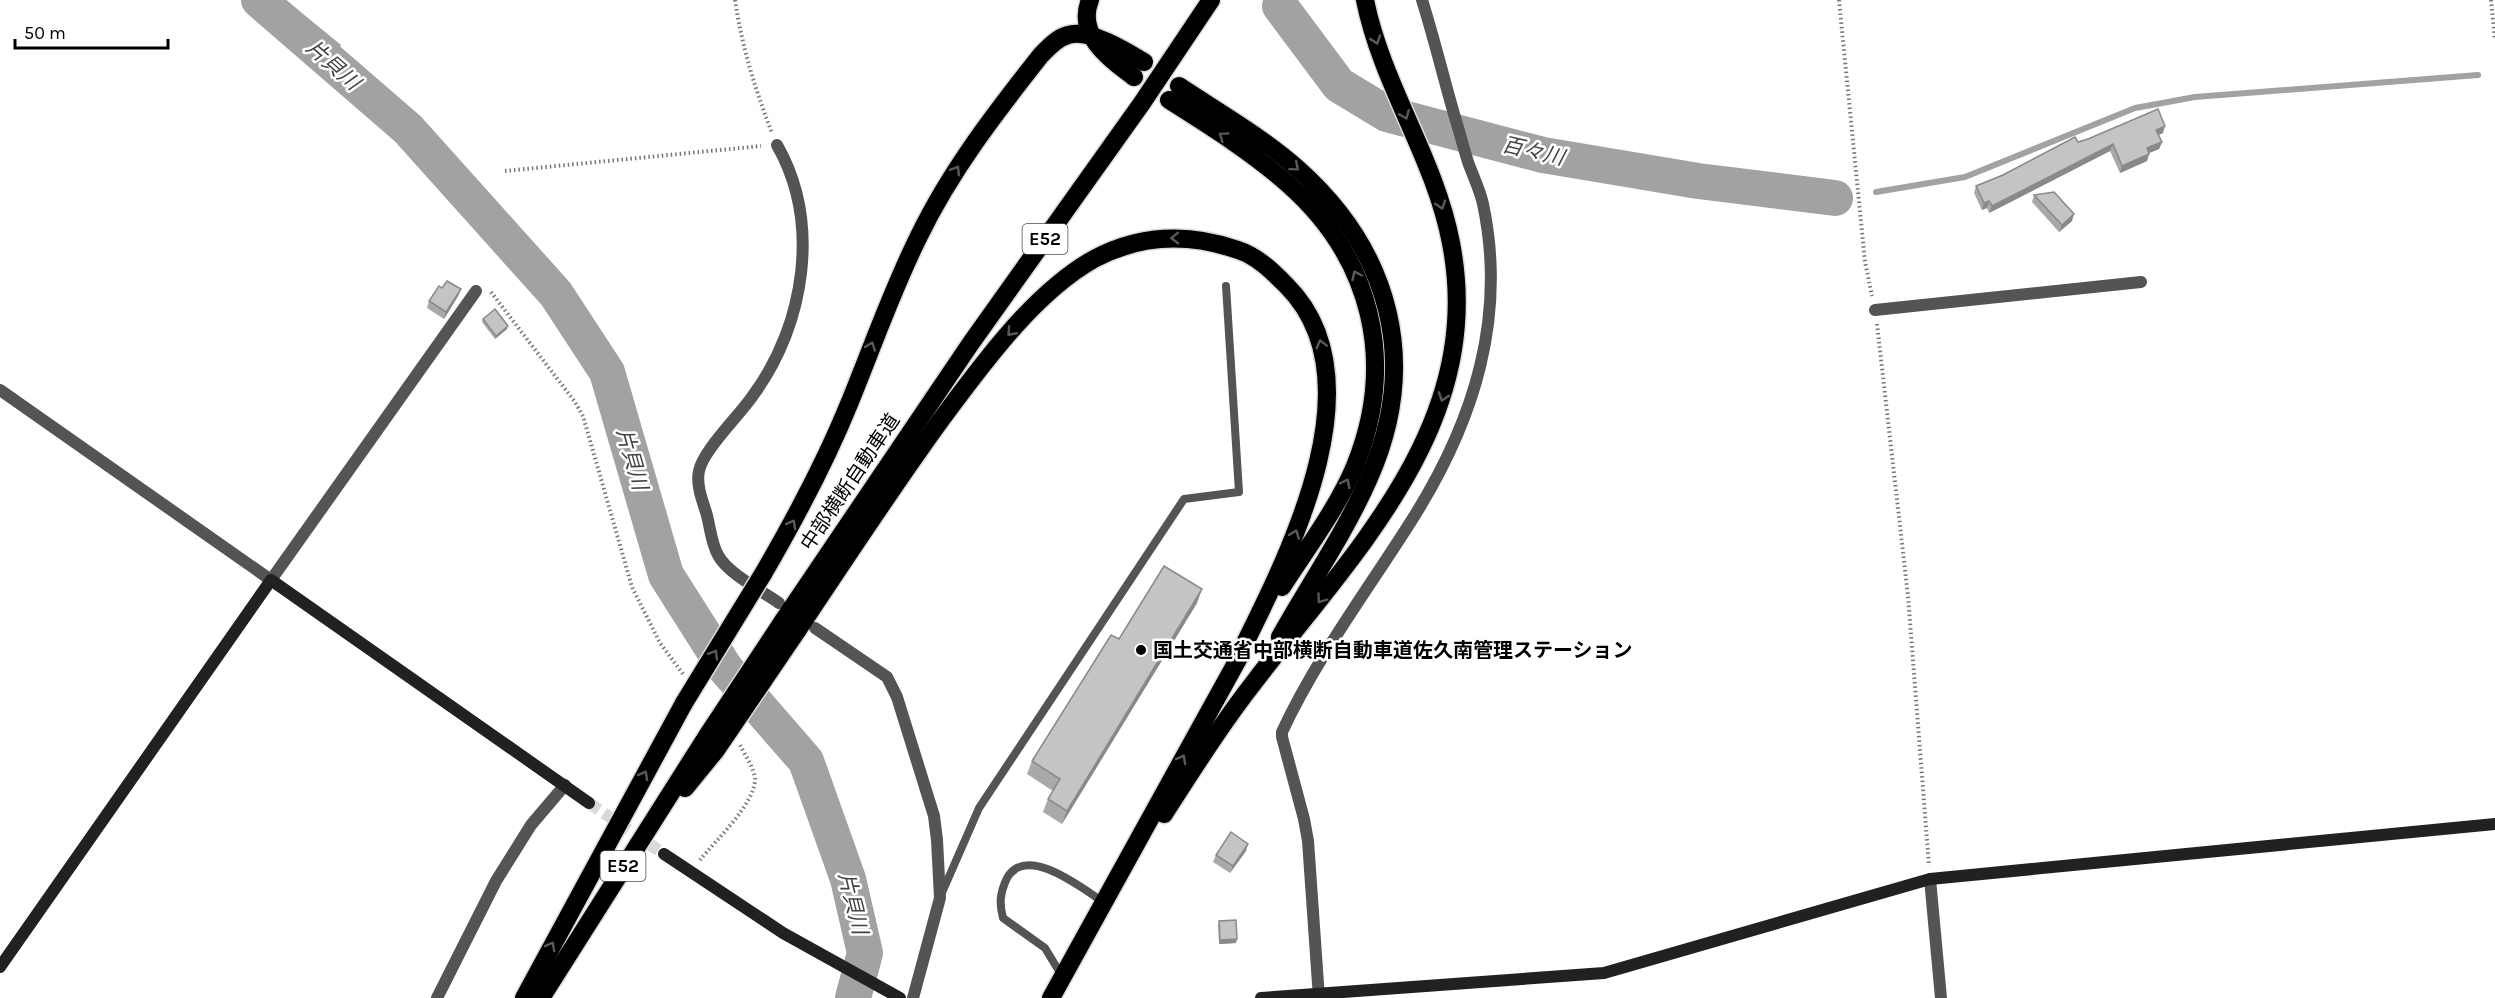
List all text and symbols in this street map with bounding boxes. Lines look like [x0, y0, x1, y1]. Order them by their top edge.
scale bar [15, 12, 168, 50]
text: 50 m [24, 22, 66, 44]
water label: 片貝川 [301, 35, 366, 96]
one-way arrow [1368, 35, 1381, 45]
one-way arrow [1398, 109, 1410, 120]
one-way arrow [1219, 132, 1230, 143]
water label: 百々川 [1500, 132, 1568, 170]
one-way arrow [1288, 160, 1299, 171]
one-way arrow [949, 166, 960, 177]
one-way arrow [1434, 199, 1446, 210]
road number: E52 [1022, 224, 1068, 254]
one-way arrow [1170, 231, 1179, 244]
one-way arrow [1351, 271, 1363, 282]
one-way arrow [1007, 325, 1018, 336]
one-way arrow [1316, 339, 1329, 349]
one-way arrow [864, 341, 877, 351]
one-way arrow [1437, 391, 1450, 402]
street label: 中部横断自動車道 [796, 409, 904, 555]
water label: 片貝川 [612, 425, 653, 495]
one-way arrow [1339, 479, 1350, 490]
one-way arrow [785, 519, 796, 530]
one-way arrow [1288, 529, 1300, 540]
one-way arrow [1317, 592, 1328, 603]
place label: 国土交通省中部横断自動車道佐久南管理ステーション [1153, 639, 1633, 662]
marker: 国土交通省中部横断自動車道佐久南管理ステーション [1134, 643, 1148, 657]
one-way arrow [707, 649, 718, 660]
one-way arrow [1174, 755, 1186, 765]
one-way arrow [636, 770, 648, 781]
road number: E52 [600, 851, 646, 881]
water label: 片貝川 [834, 870, 873, 938]
one-way arrow [544, 942, 555, 952]

